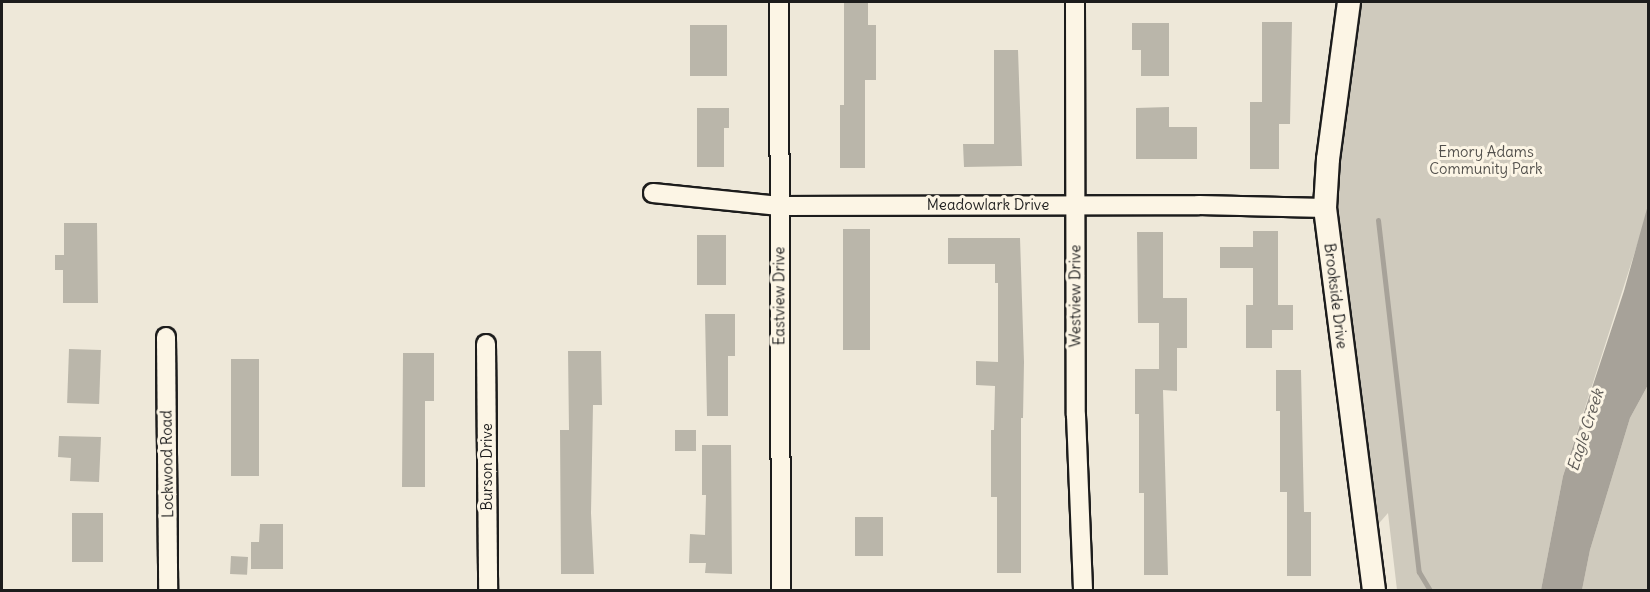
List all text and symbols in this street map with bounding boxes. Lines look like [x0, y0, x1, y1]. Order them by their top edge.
park label: Emory Adams Community Park [1429, 142, 1543, 177]
street label: Meadowlark Drive [927, 196, 1049, 214]
street label: Brookside Drive [1321, 242, 1351, 350]
street label: Westview Drive [1066, 245, 1084, 347]
street label: Eastview Drive [770, 247, 788, 345]
water label: Eagle Creek [1563, 387, 1607, 473]
street label: Lockwood Road [157, 410, 177, 518]
street label: Burson Drive [478, 423, 496, 511]

